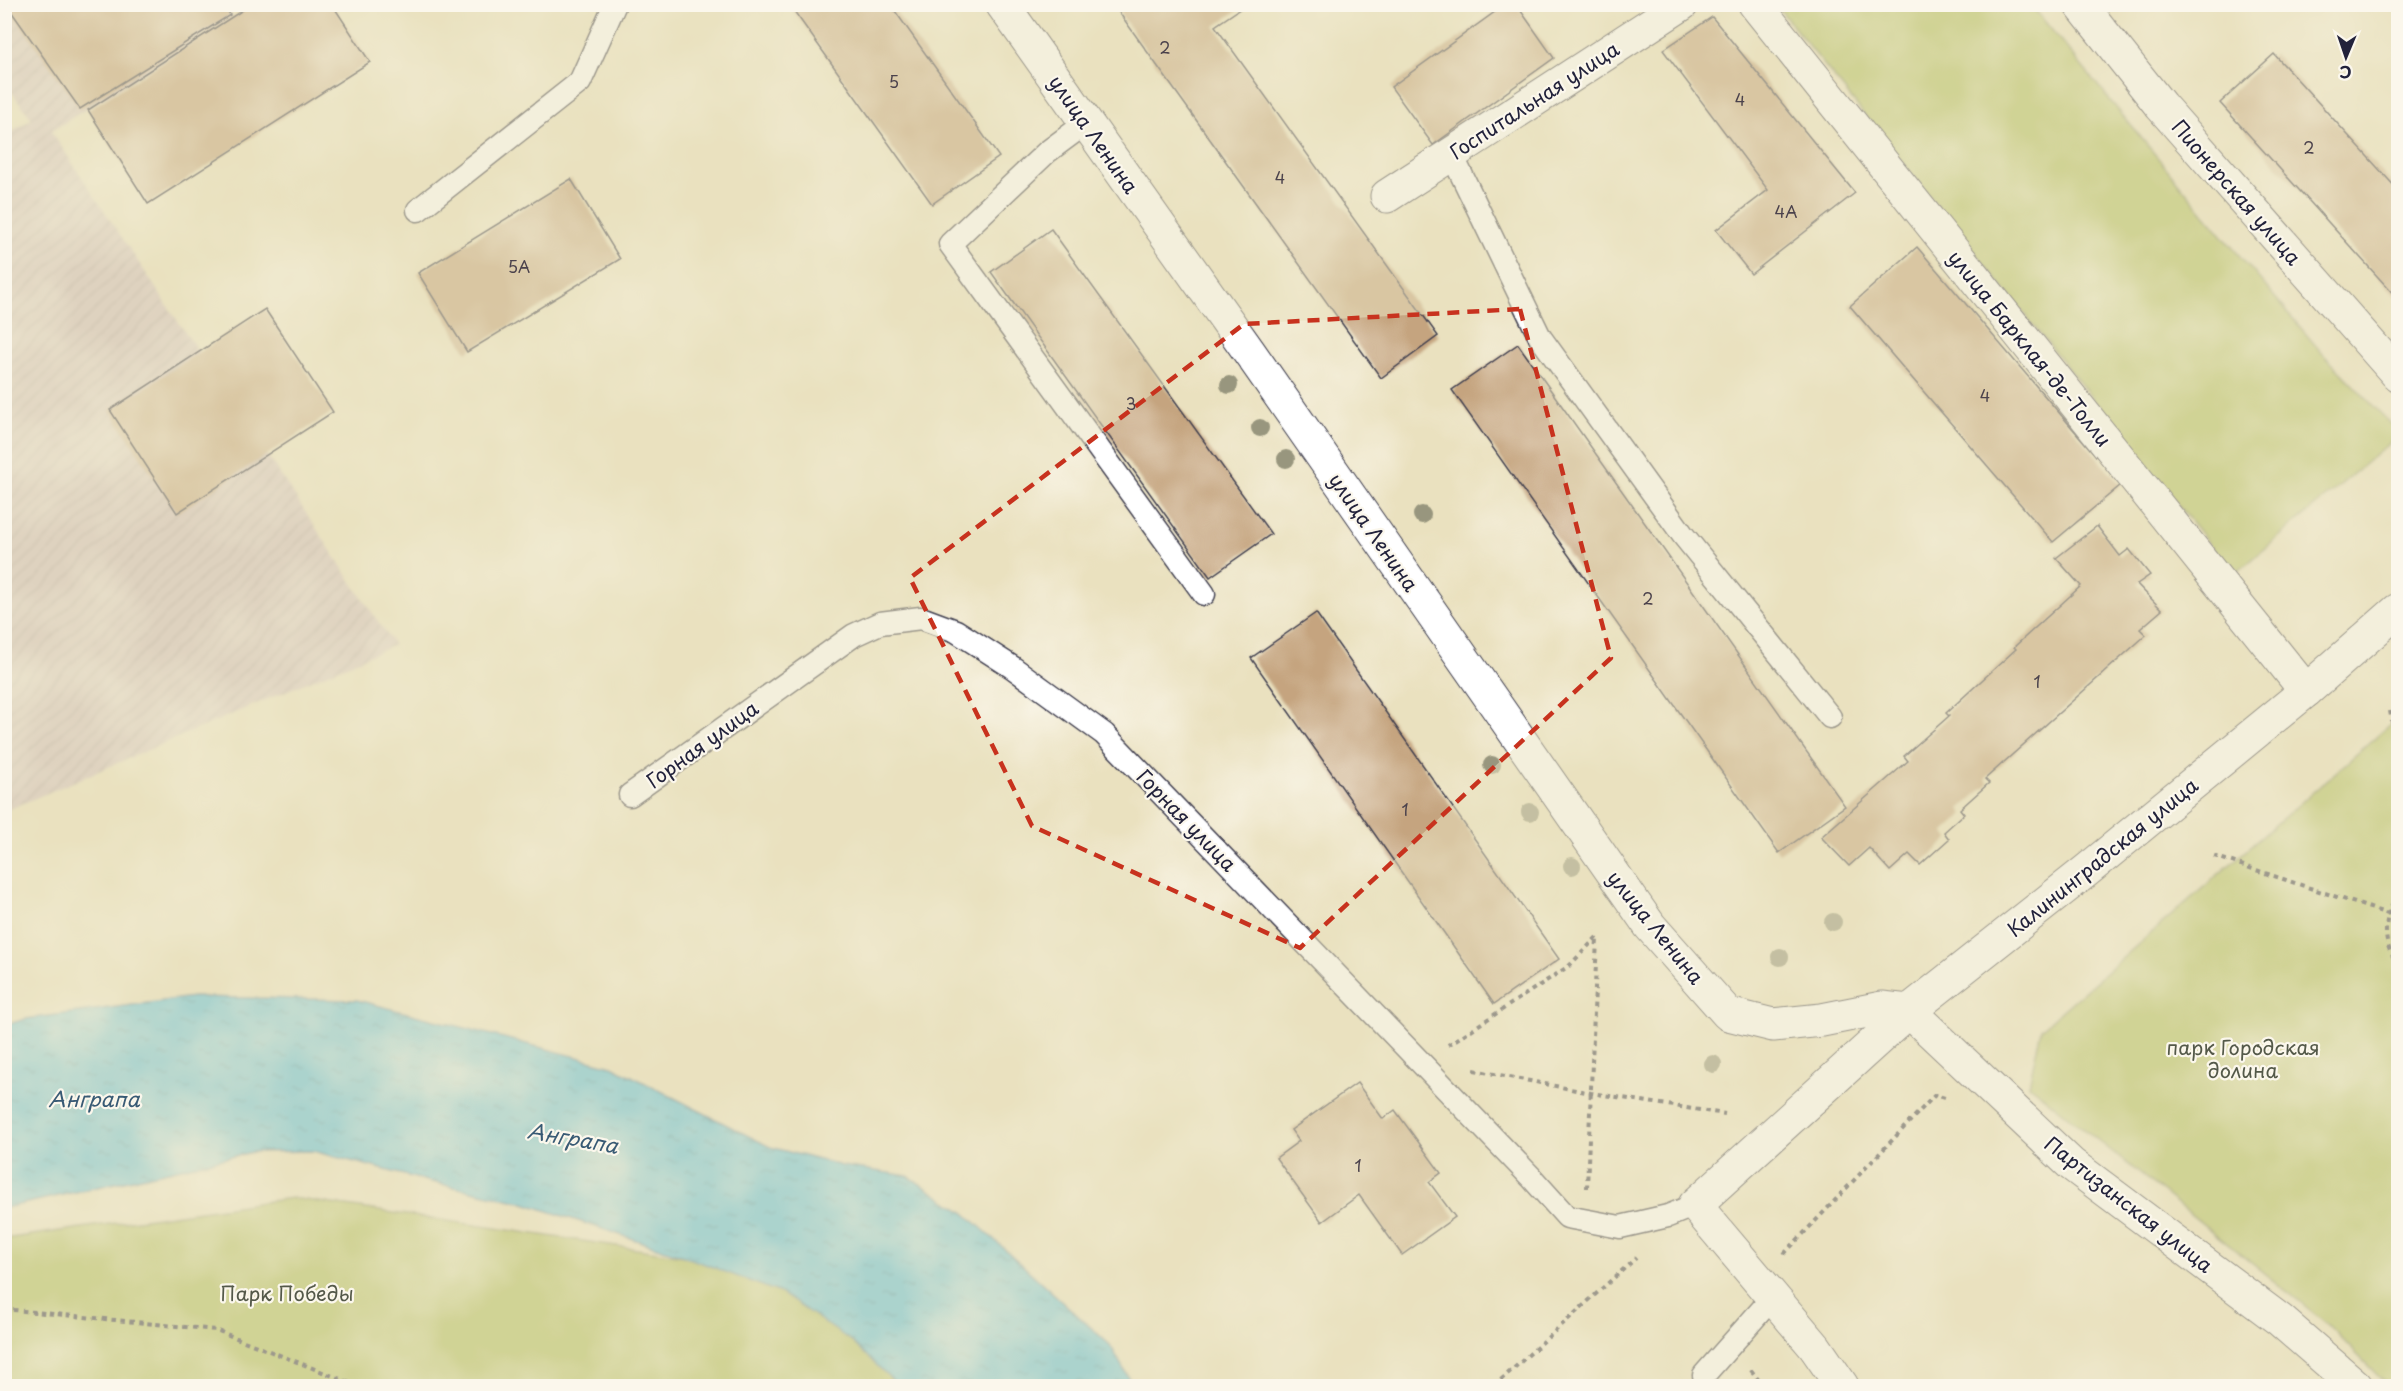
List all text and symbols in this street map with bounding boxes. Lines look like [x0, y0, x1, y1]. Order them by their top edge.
north arrow [2316, 27, 2376, 87]
street label: Госпитальная улица [1443, 33, 1625, 166]
house number: 2 [1159, 35, 1171, 59]
text: С [2339, 61, 2352, 85]
house number: 5 [889, 69, 899, 93]
street label: улица Ленина [1042, 69, 1146, 200]
house number: 4 [1735, 87, 1745, 111]
street label: Пионерская улица [2165, 113, 2309, 272]
house number: 2 [2303, 135, 2315, 159]
house number: 4 [1275, 165, 1285, 189]
house number: 4А [1775, 199, 1797, 223]
street label: улица Барклая-де-Толли [1941, 243, 2119, 453]
house number: 5А [508, 254, 530, 278]
house number: 4 [1980, 383, 1990, 407]
house number: 3 [1126, 391, 1136, 415]
street label: улица Ленина [1322, 467, 1426, 598]
house number: 2 [1642, 586, 1654, 610]
house number: 1 [2033, 669, 2041, 693]
street label: Горная улица [640, 693, 765, 795]
street label: Горная улица [1130, 762, 1244, 878]
street label: Калининградская улица [2000, 770, 2204, 944]
house number: 1 [1401, 797, 1409, 821]
street label: улица Ленина [1601, 864, 1712, 991]
park label: парк Городская долина [2166, 1032, 2320, 1085]
water label: Анграпа [48, 1082, 141, 1114]
water label: Анграпа [525, 1113, 622, 1161]
street label: Партизанская улица [2038, 1129, 2220, 1280]
house number: 1 [1354, 1153, 1362, 1177]
park label: Парк Победы [220, 1278, 354, 1308]

